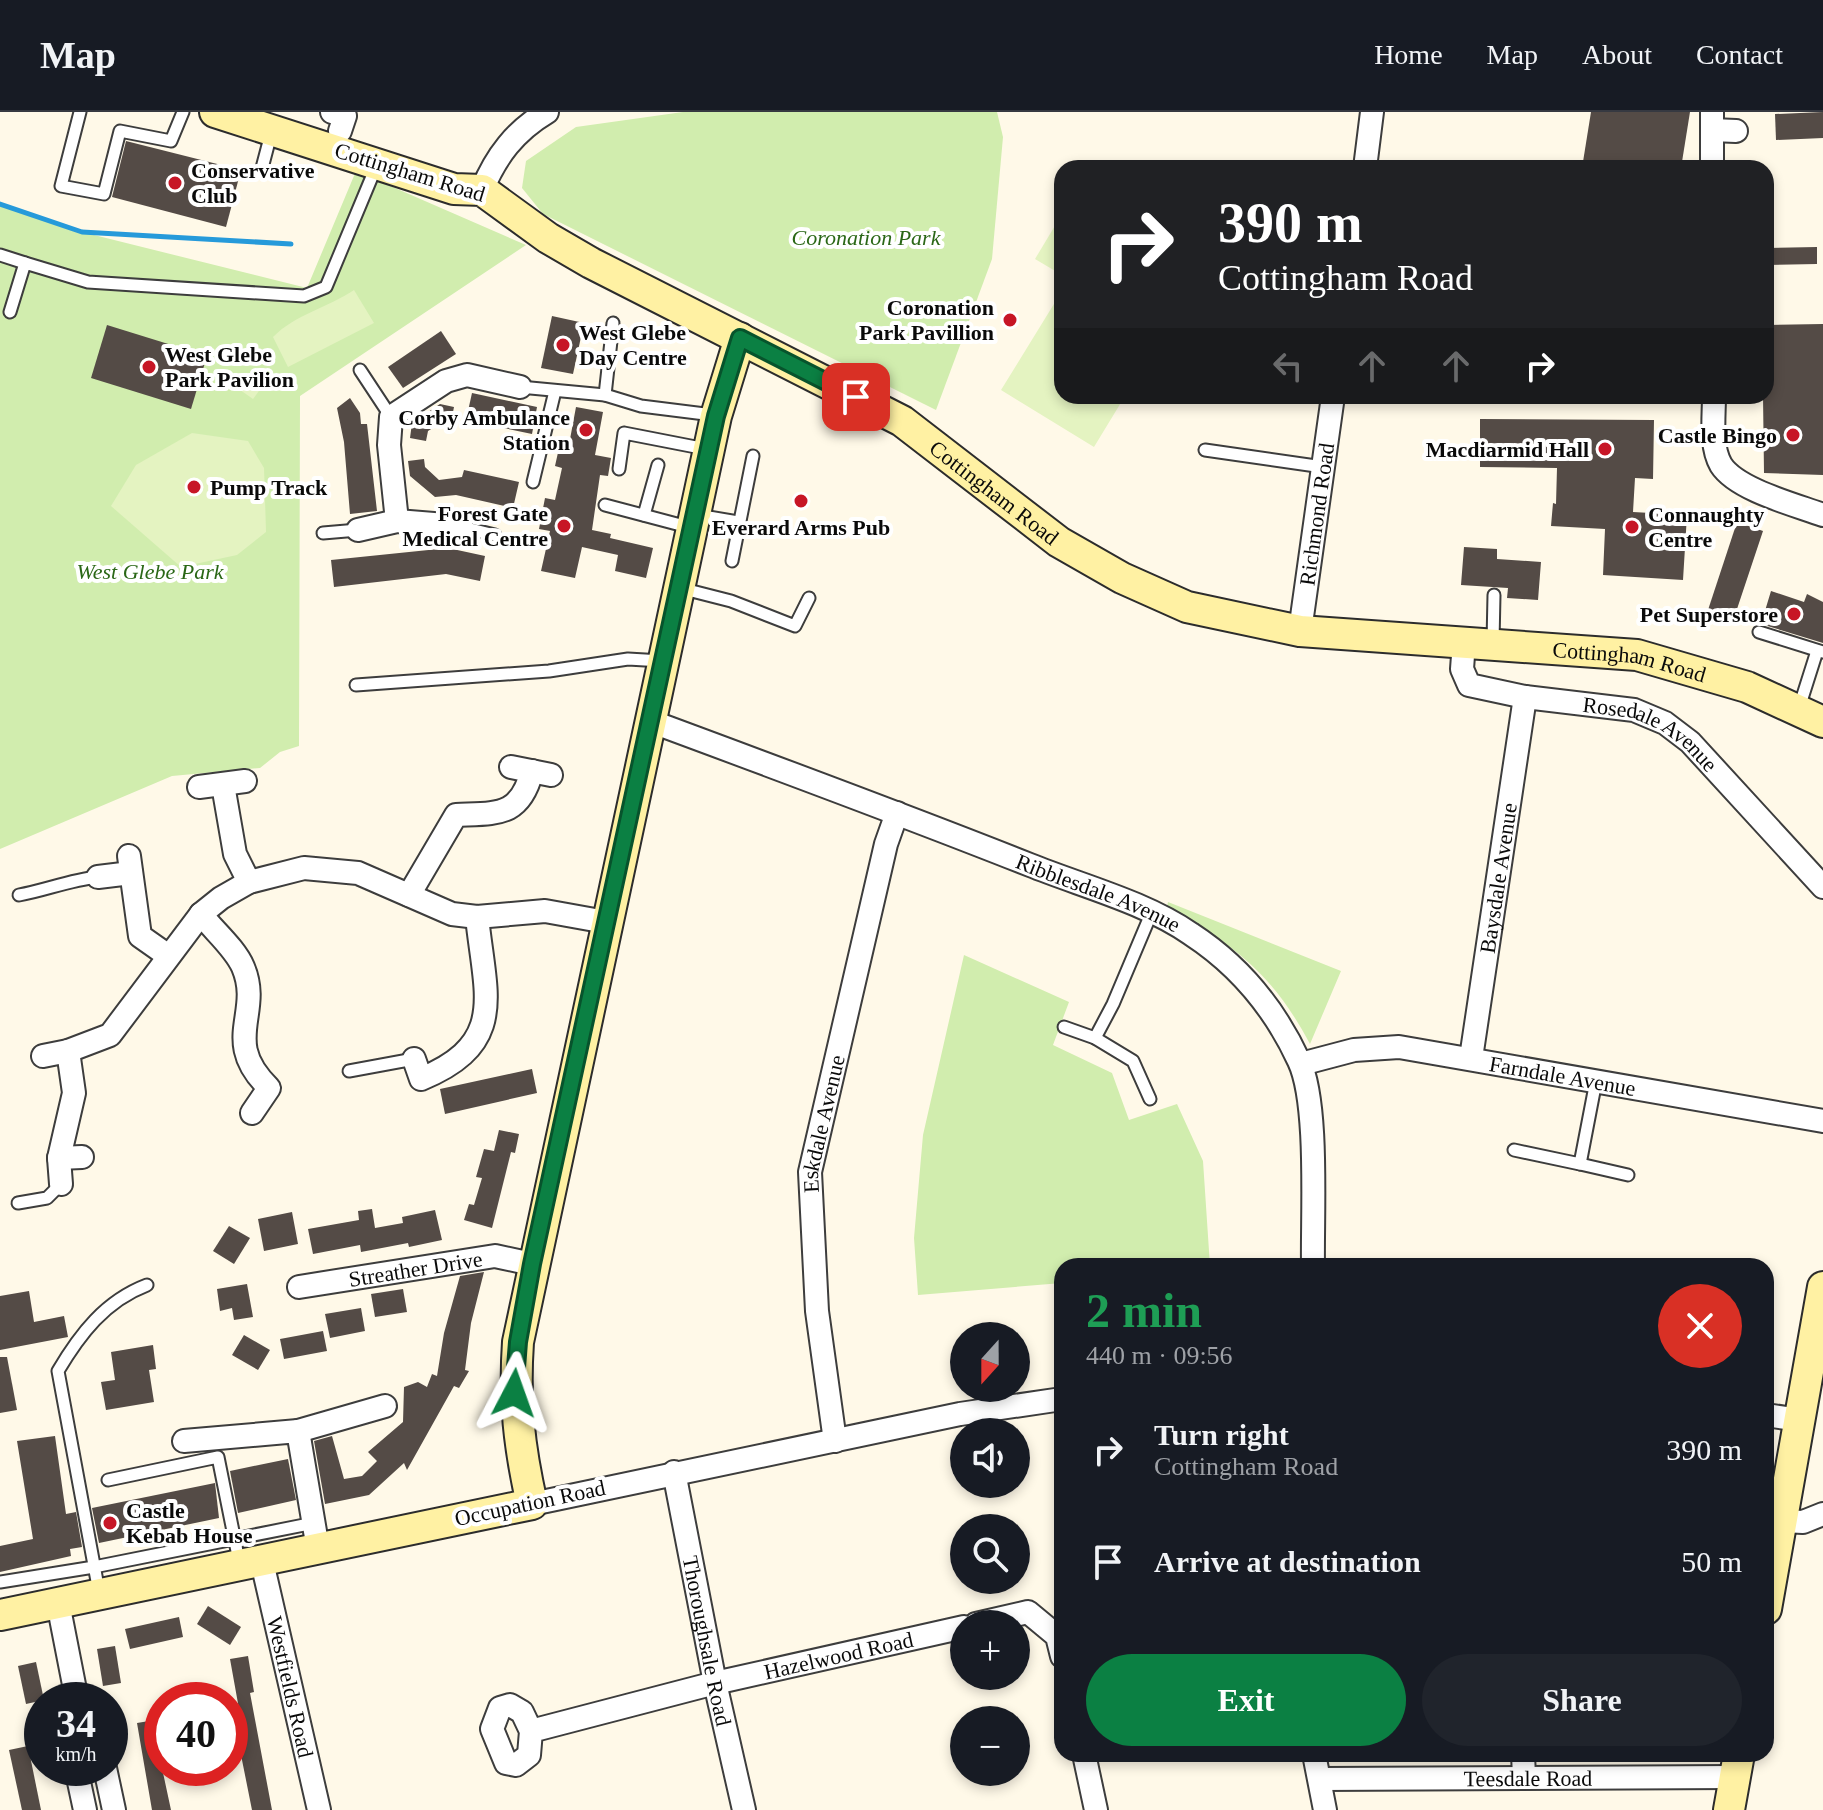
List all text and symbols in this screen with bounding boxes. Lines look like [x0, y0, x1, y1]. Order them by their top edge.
text: Map [40, 34, 116, 76]
text: Home [1374, 39, 1443, 70]
text: Map [1487, 39, 1538, 70]
text: About [1582, 39, 1652, 70]
text: Contact [1696, 39, 1783, 70]
street label: Cottingham Road [332, 137, 488, 207]
place label: Conservative Club [191, 158, 315, 208]
marker: Conservative Club [166, 174, 184, 192]
icon: right [1086, 192, 1190, 296]
text: 390 m [1218, 192, 1363, 254]
park label: Coronation Park [792, 225, 942, 250]
text: Cottingham Road [1218, 258, 1473, 298]
place label: Coronation Park Pavillion [859, 295, 994, 345]
marker: Coronation Park Pavillion [1001, 311, 1019, 329]
place label: West Glebe Day Centre [579, 320, 687, 370]
marker: West Glebe Day Centre [554, 336, 572, 354]
place label: West Glebe Park Pavilion [165, 342, 294, 392]
icon: left [1266, 344, 1310, 388]
icon: ahead [1350, 344, 1394, 388]
icon: ahead [1434, 344, 1478, 388]
icon: right [1518, 344, 1562, 388]
marker: West Glebe Park Pavilion [140, 358, 158, 376]
pin [822, 363, 890, 431]
icon: arrive [834, 375, 878, 419]
place label: Corby Ambulance Station [398, 405, 570, 455]
marker: Corby Ambulance Station [577, 421, 595, 439]
place label: Castle Bingo [1658, 423, 1777, 448]
marker: Castle Bingo [1784, 426, 1802, 444]
street label: Cottingham Road [925, 435, 1064, 550]
place label: Macdiarmid Hall [1426, 437, 1589, 462]
marker: Macdiarmid Hall [1596, 440, 1614, 458]
street label: Richmond Road [1294, 441, 1339, 587]
place label: Pump Track [210, 475, 328, 500]
marker: Pump Track [185, 478, 203, 496]
marker: Everard Arms Pub [792, 492, 810, 510]
place label: Forest Gate Medical Centre [402, 501, 548, 551]
place label: Connaughty Centre [1648, 502, 1764, 552]
place label: Everard Arms Pub [712, 515, 890, 540]
marker: Forest Gate Medical Centre [555, 517, 573, 535]
marker: Connaughty Centre [1623, 518, 1641, 536]
park label: West Glebe Park [76, 559, 225, 584]
place label: Pet Superstore [1640, 602, 1778, 627]
marker: Pet Superstore [1785, 605, 1803, 623]
street label: Cottingham Road [1552, 637, 1709, 687]
street label: Rosedale Avenue [1581, 691, 1723, 776]
street label: Baysdale Avenue [1474, 801, 1522, 955]
street label: Ribblesdale Avenue [1012, 848, 1185, 937]
street label: Farndale Avenue [1488, 1051, 1638, 1101]
street label: Eskdale Avenue [797, 1052, 849, 1193]
street label: Streather Drive [347, 1246, 484, 1291]
text: 2 min [1086, 1284, 1202, 1337]
button: close [1658, 1284, 1742, 1368]
north arrow [950, 1322, 1030, 1402]
map controls [950, 1322, 1030, 1786]
text: 440 m · 09:56 [1086, 1341, 1233, 1370]
position arrow [472, 1351, 556, 1435]
button: sound [950, 1418, 1030, 1498]
text: Turn right [1154, 1418, 1289, 1451]
icon: right [1086, 1428, 1130, 1472]
text: 390 m [1666, 1433, 1742, 1466]
text: Cottingham Road [1154, 1452, 1338, 1481]
street label: Occupation Road [452, 1475, 608, 1531]
place label: Castle Kebab House [126, 1498, 253, 1548]
marker: Castle Kebab House [101, 1514, 119, 1532]
button: search [950, 1514, 1030, 1594]
icon: arrive [1086, 1540, 1130, 1584]
text: Arrive at destination [1154, 1545, 1421, 1578]
text: 50 m [1681, 1545, 1742, 1578]
street label: Thoroughsale Road [678, 1554, 737, 1728]
button: + [950, 1610, 1030, 1690]
street label: Westfields Road [262, 1614, 319, 1760]
street label: Hazelwood Road [762, 1626, 915, 1684]
button: Exit [1086, 1654, 1406, 1746]
button: Share [1422, 1654, 1742, 1746]
speed limit sign: 40 [144, 1682, 248, 1786]
text: 34 [56, 1701, 96, 1746]
button: − [950, 1706, 1030, 1786]
text: km/h [55, 1743, 97, 1765]
street label: Teesdale Road [1464, 1765, 1592, 1791]

